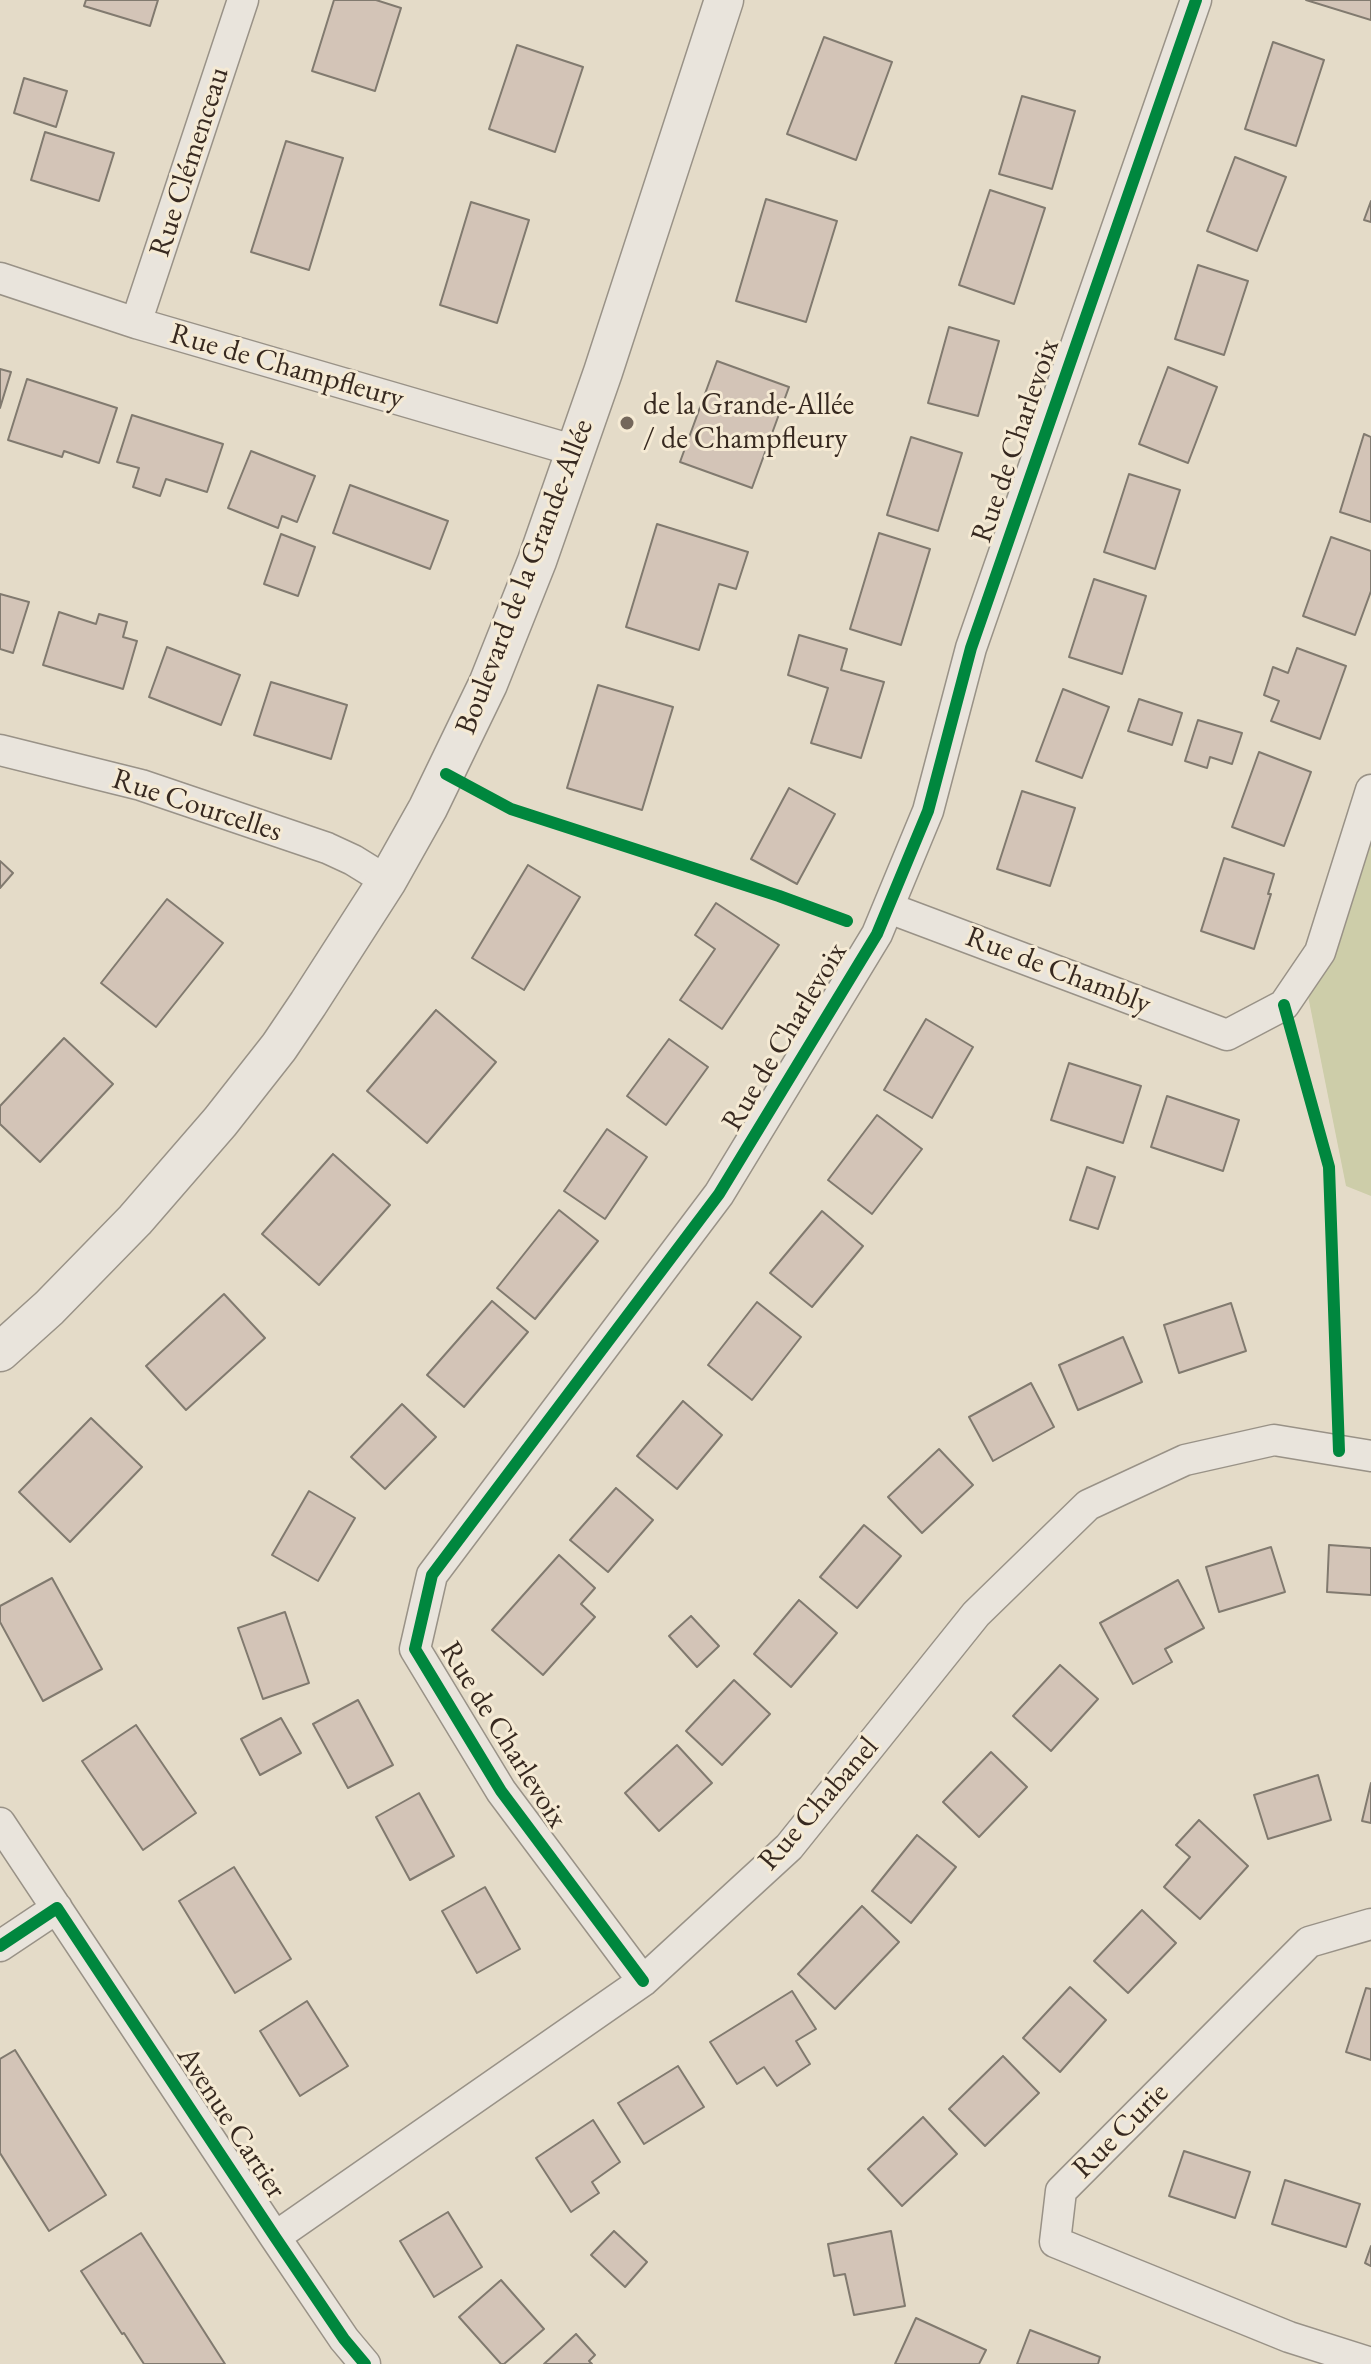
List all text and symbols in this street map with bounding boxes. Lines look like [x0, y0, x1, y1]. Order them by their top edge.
street label: Rue Clémenceau [142, 63, 238, 261]
street label: Rue de Champfleury [166, 316, 408, 418]
street label: Rue de Charlevoix [964, 334, 1068, 548]
place label: de la Grande-Allée / de Champfleury [643, 388, 854, 458]
marker: de la Grande-Allée / de Champfleury [618, 414, 636, 432]
street label: Boulevard de la Grande-Allée [448, 415, 602, 739]
street label: Rue Courcelles [108, 762, 286, 850]
street label: Rue de Chambly [960, 919, 1156, 1023]
street label: Rue de Charlevoix [715, 936, 855, 1138]
street label: Rue de Charlevoix [431, 1635, 575, 1835]
street label: Rue Chabanel [751, 1730, 887, 1878]
street label: Avenue Cartier [169, 2040, 293, 2206]
street label: Rue Curie [1065, 2075, 1177, 2187]

